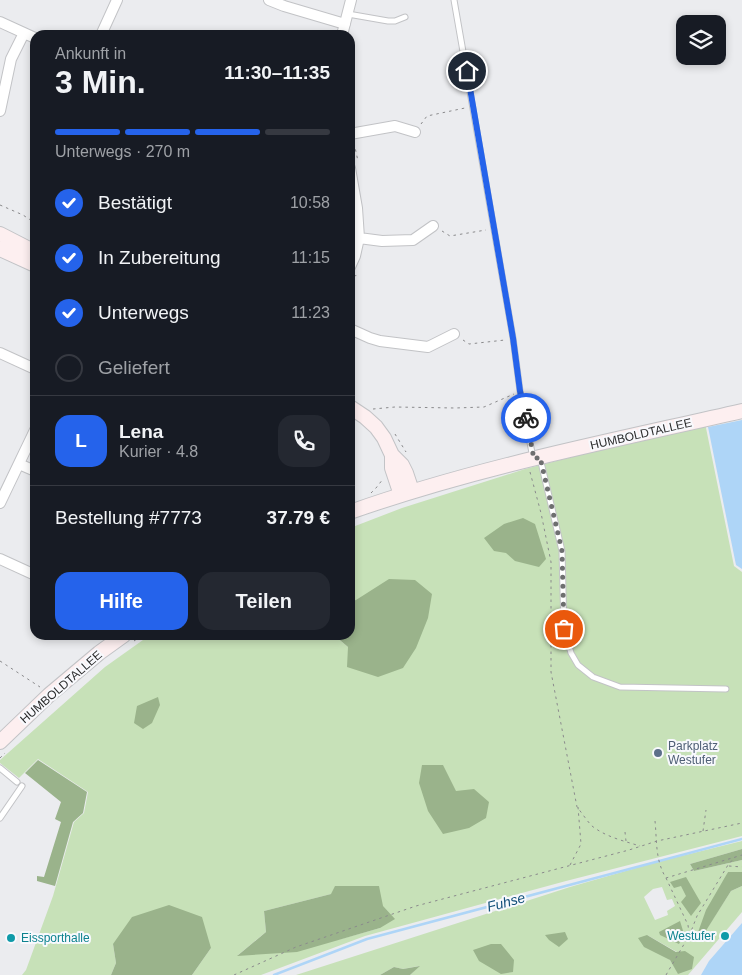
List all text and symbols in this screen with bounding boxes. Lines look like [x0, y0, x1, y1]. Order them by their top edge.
map controls [676, 15, 726, 65]
button: layers [676, 15, 726, 65]
text: Ankunft in [55, 45, 126, 62]
pin [446, 50, 488, 92]
icon: home [453, 57, 481, 85]
text: 11:30–11:35 [224, 62, 330, 83]
text: 3 Min. [55, 64, 146, 100]
text: Unterwegs · 270 m [55, 143, 190, 160]
icon: check [55, 189, 83, 217]
text: Bestätigt [98, 192, 172, 213]
text: 10:58 [290, 194, 330, 211]
icon: check [55, 244, 83, 272]
text: In Zubereitung [98, 247, 221, 268]
text: 11:15 [291, 249, 330, 266]
icon: check [55, 299, 83, 327]
text: Unterwegs [98, 302, 189, 323]
text: 11:23 [291, 304, 330, 321]
text: Geliefert [98, 357, 170, 378]
courier [501, 393, 551, 443]
icon: bike [512, 404, 540, 432]
button: phone [278, 415, 330, 467]
street label: HUMBOLDTALLEE [589, 416, 693, 452]
text: Lena [119, 421, 163, 442]
text: L [75, 430, 87, 451]
text: Kurier · 4.8 [119, 443, 198, 460]
text: Bestellung #7773 [55, 507, 202, 528]
text: 37.79 € [267, 507, 330, 528]
button: Hilfe [55, 572, 188, 630]
button: Teilen [198, 572, 330, 630]
pin [543, 608, 585, 650]
icon: bag [550, 615, 578, 643]
street label: HUMBOLDTALLEE [17, 648, 105, 726]
place label: Parkplatz Westufer [668, 739, 718, 767]
marker: Parkplatz Westufer [652, 747, 664, 759]
water label: Fuhse [485, 889, 527, 915]
place label: Westufer [667, 929, 715, 943]
marker: Westufer [719, 930, 731, 942]
place label: Eissporthalle [21, 931, 90, 945]
marker: Eissporthalle [5, 932, 17, 944]

